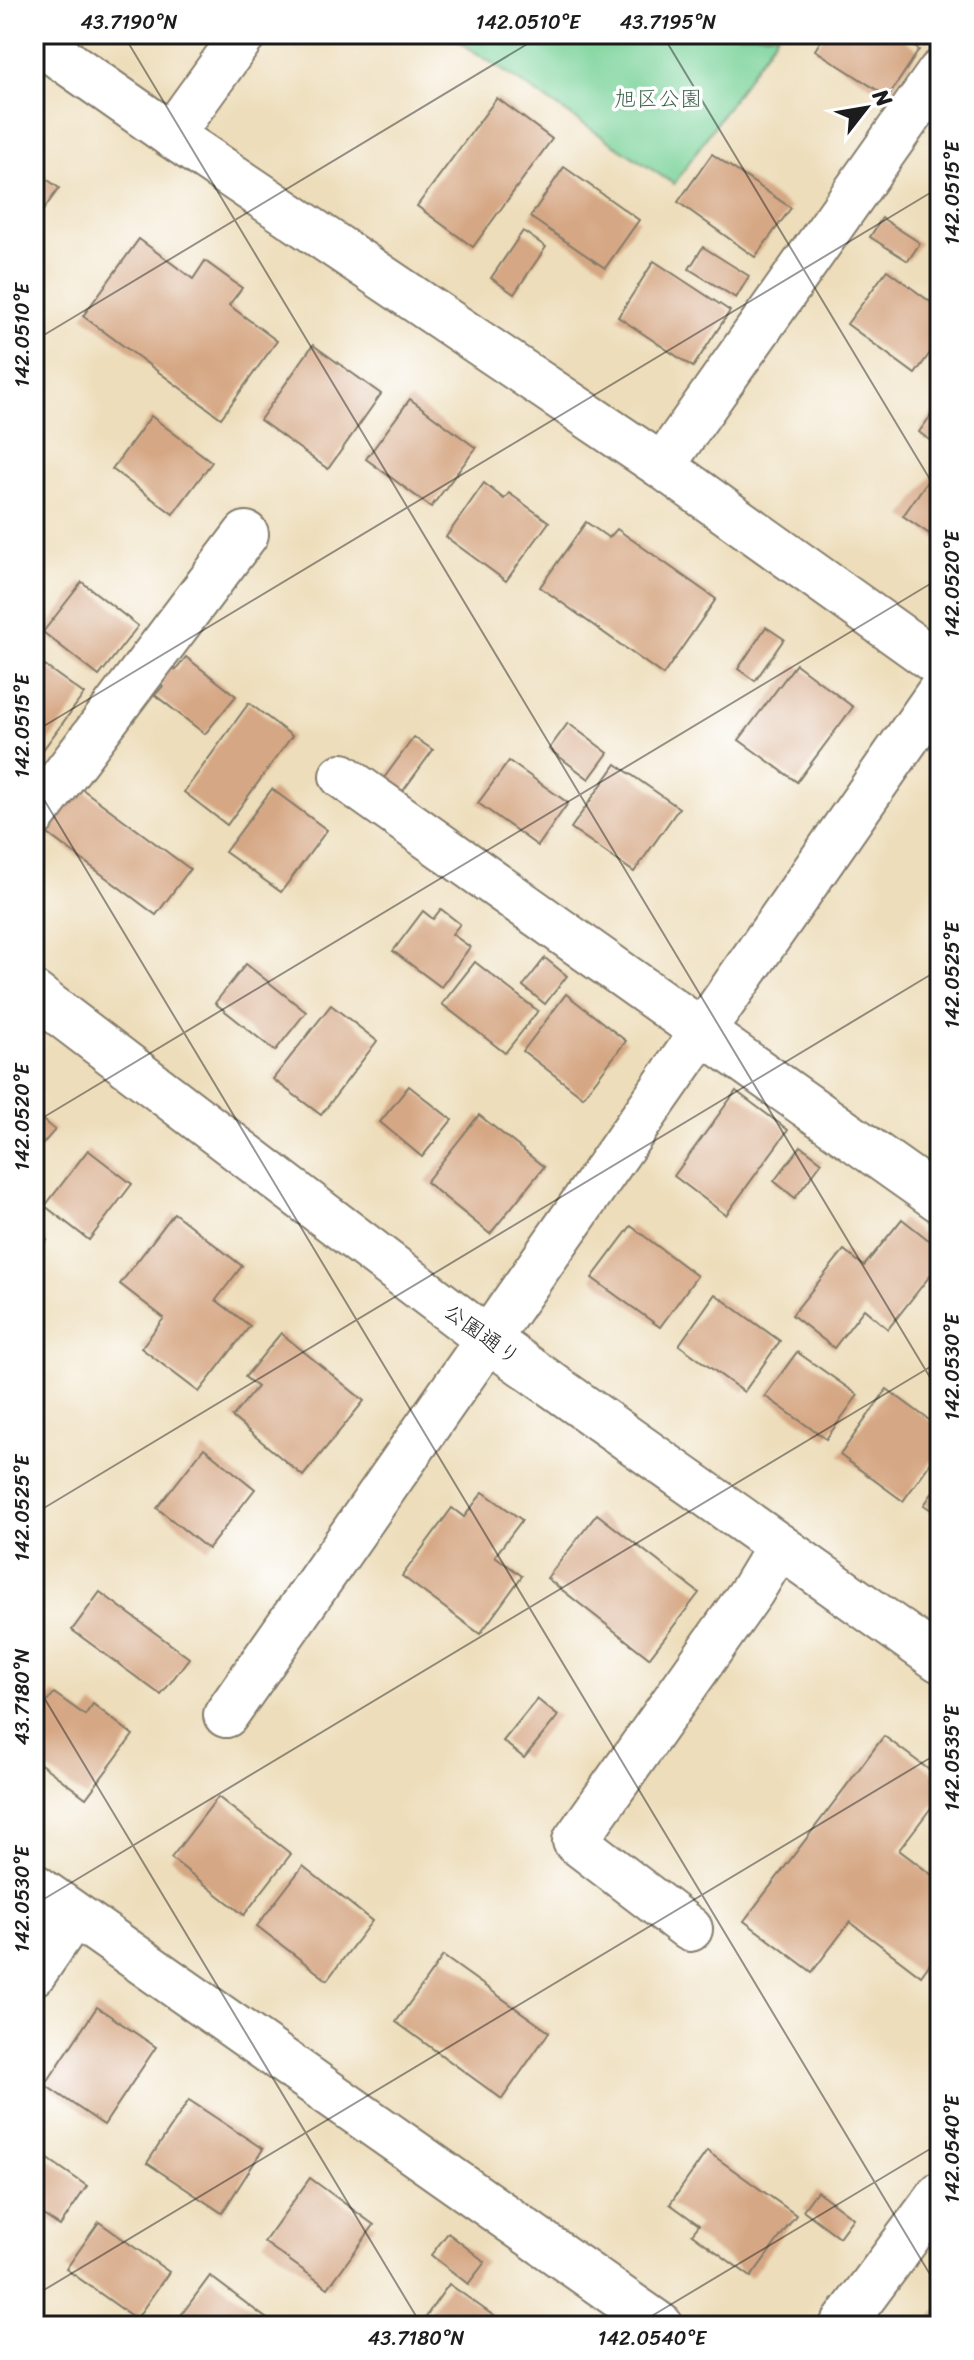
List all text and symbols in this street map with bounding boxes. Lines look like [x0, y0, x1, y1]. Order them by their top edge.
text: 43.7190°N [81, 5, 178, 40]
text: 142.0510°E [476, 5, 582, 40]
text: 43.7195°N [620, 5, 716, 40]
north arrow [826, 68, 906, 148]
park label: 旭区公園 [614, 79, 702, 118]
text: N [862, 81, 904, 115]
text: 142.0515°E [935, 139, 970, 245]
text: 142.0510°E [5, 281, 40, 387]
text: 142.0520°E [935, 528, 970, 638]
text: 142.0515°E [5, 672, 40, 778]
text: 142.0525°E [935, 920, 970, 1028]
text: 142.0520°E [5, 1061, 40, 1171]
street label: 公園通り [435, 1292, 529, 1376]
text: 142.0530°E [935, 1312, 970, 1420]
text: 142.0525°E [5, 1453, 40, 1561]
text: 43.7180°N [5, 1649, 40, 1745]
text: 142.0535°E [935, 1703, 970, 1811]
text: 142.0530°E [5, 1844, 40, 1952]
text: 142.0540°E [935, 2093, 970, 2203]
text: 43.7180°N [368, 2321, 464, 2356]
text: 142.0540°E [598, 2321, 708, 2356]

